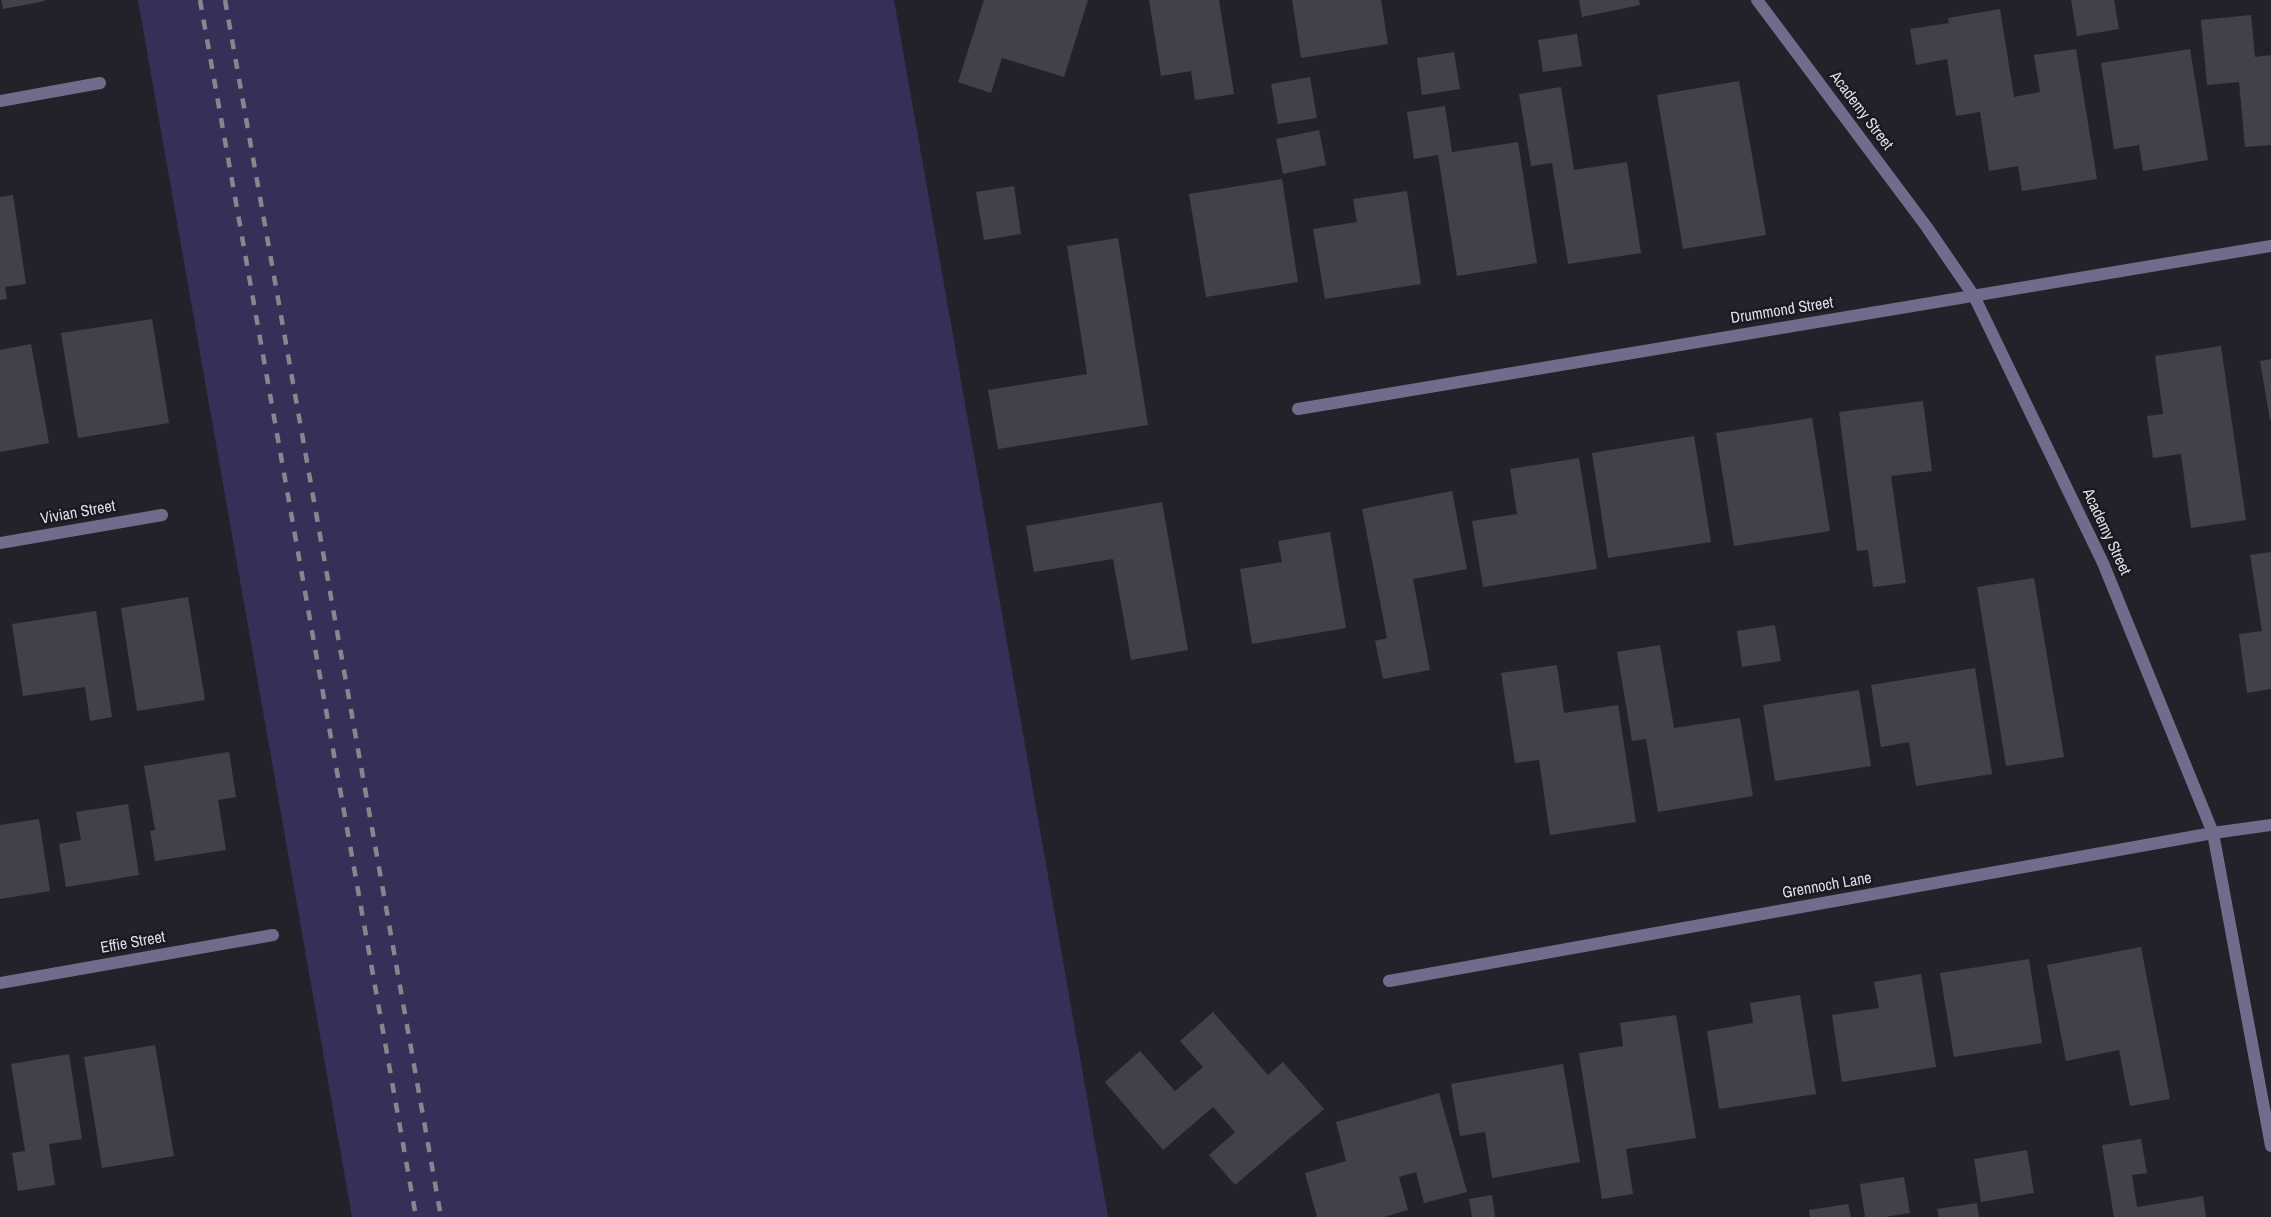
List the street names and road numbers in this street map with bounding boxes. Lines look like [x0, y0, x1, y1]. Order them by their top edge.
street label: Academy Street [1825, 68, 1897, 154]
street label: Drummond Street [1729, 293, 1835, 329]
street label: Academy Street [2078, 486, 2134, 578]
street label: Vivian Street [39, 497, 117, 529]
street label: Grennoch Lane [1781, 869, 1873, 903]
street label: Effie Street [99, 928, 167, 958]

